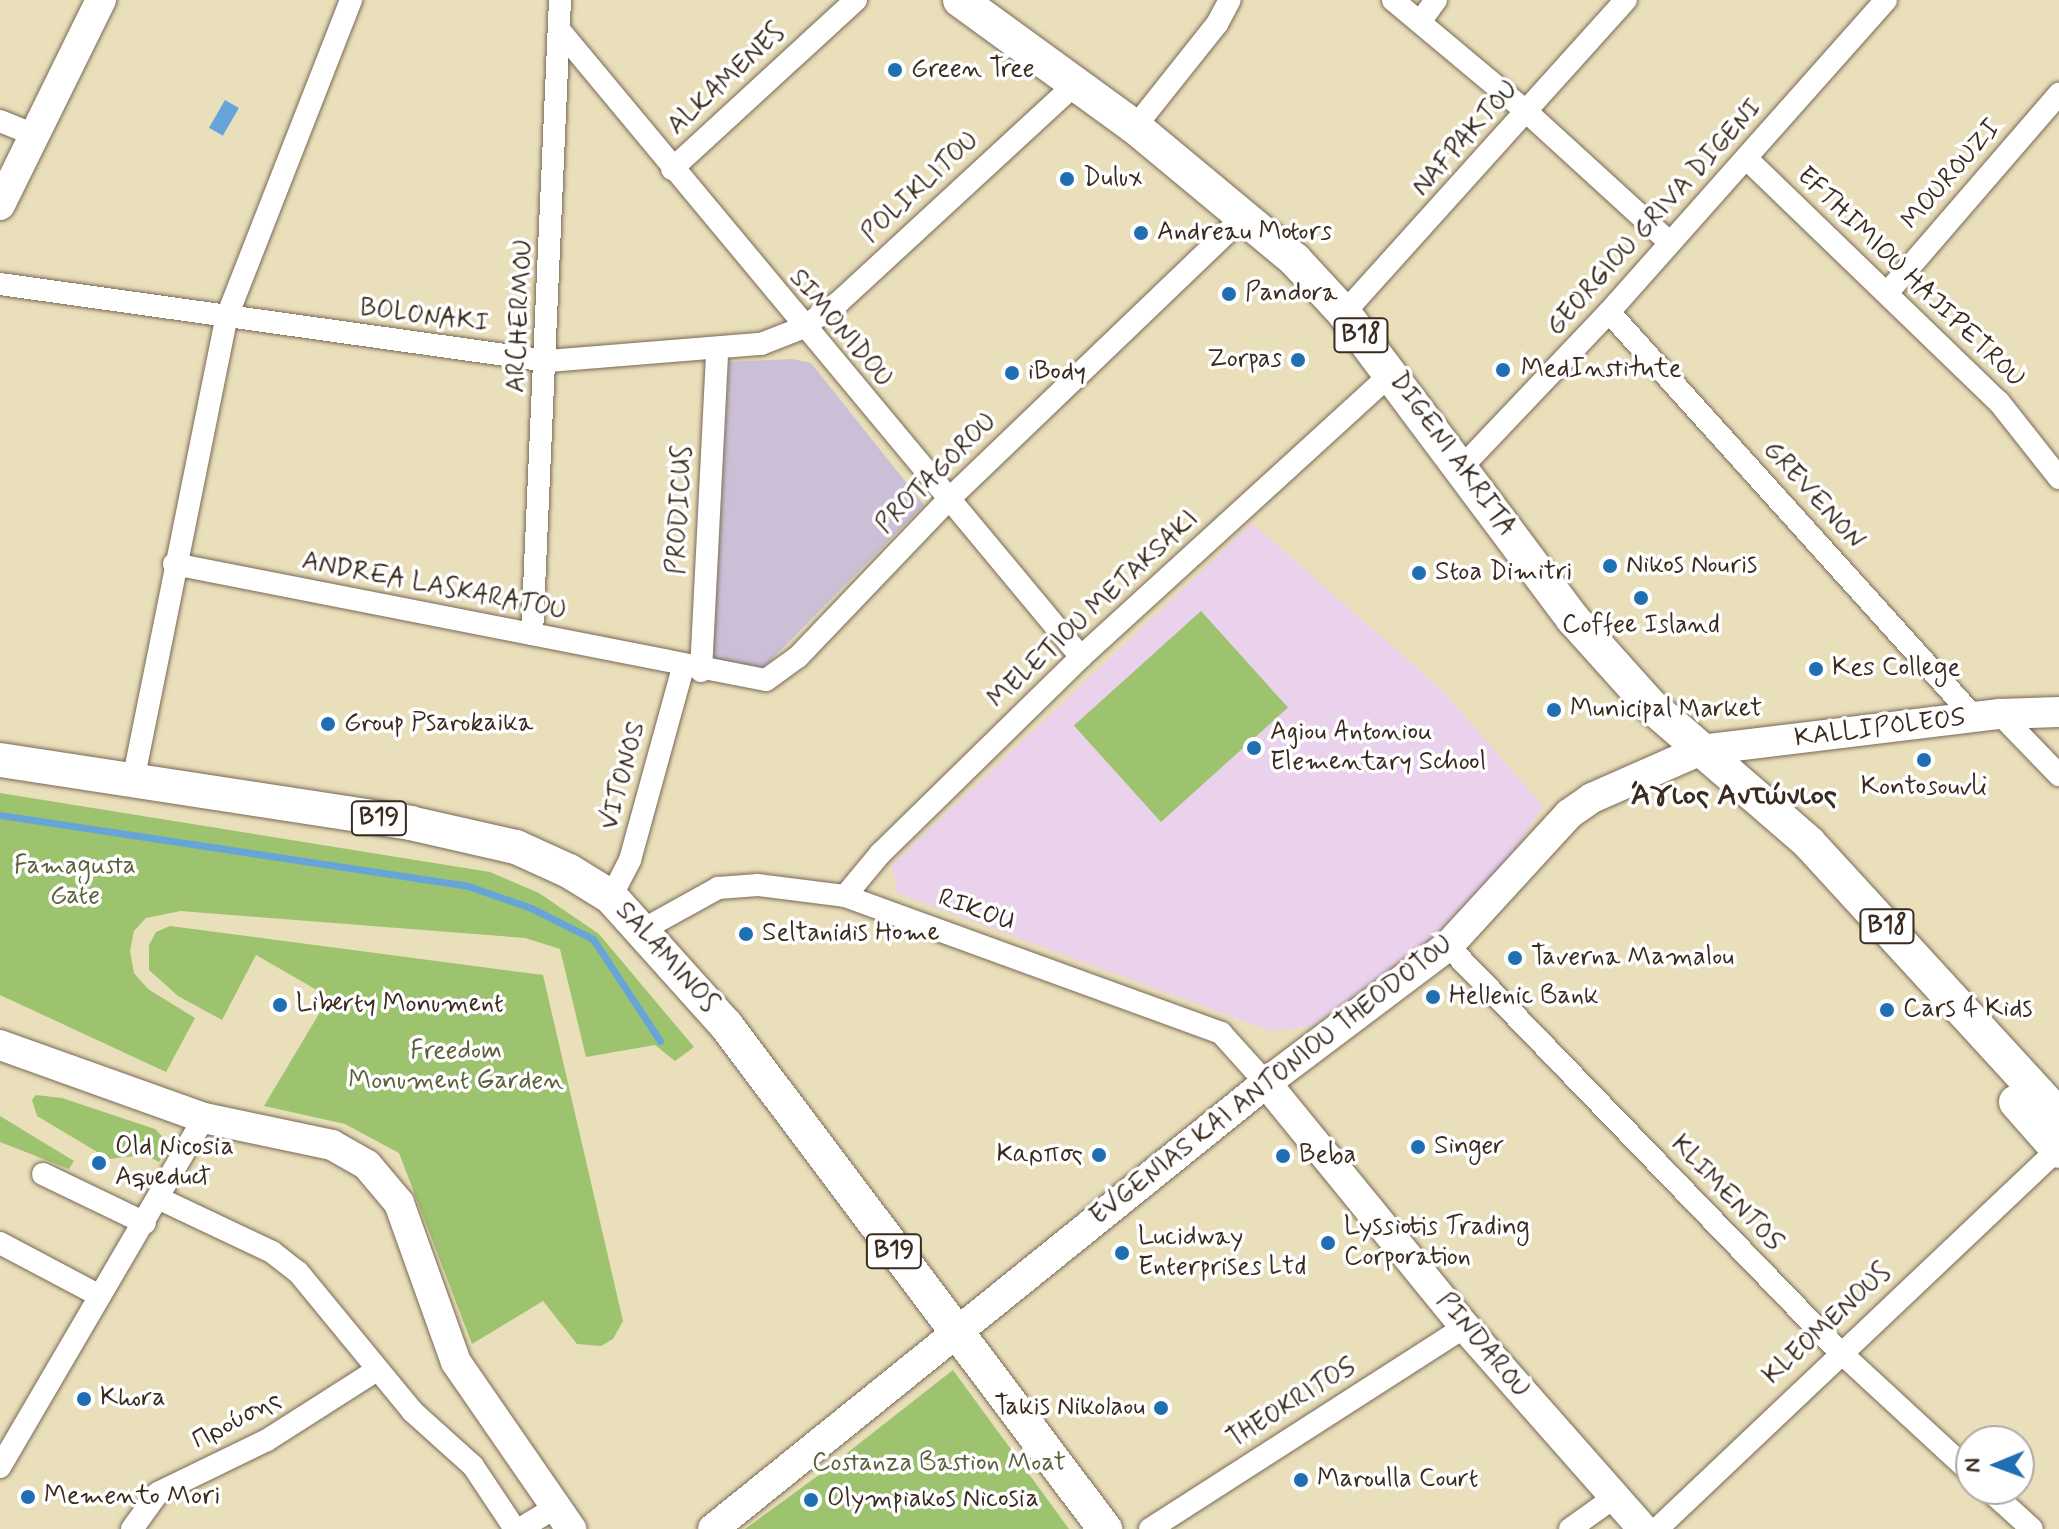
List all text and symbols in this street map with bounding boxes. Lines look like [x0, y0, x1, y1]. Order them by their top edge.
street label: ALKAMENES [662, 18, 792, 142]
place label: Green Tree [911, 54, 1034, 86]
marker: Green Tree [886, 61, 904, 79]
street label: NAFPAKTOU [1406, 75, 1526, 203]
street label: GEORGIOU GRIVA DIGENI [1540, 93, 1770, 343]
street label: MOUROUZI [1896, 114, 2008, 236]
street label: POLIKLITOU [856, 126, 986, 250]
street label: EFTHIMIOU HAJIPETROU [1790, 161, 2030, 395]
place label: Dulux [1083, 163, 1142, 195]
marker: Dulux [1058, 170, 1076, 188]
place label: Andreau Motors [1157, 217, 1333, 249]
marker: Andreau Motors [1132, 224, 1150, 242]
street label: ARCHERMOU [501, 238, 541, 394]
street label: SIMONIDOU [782, 264, 898, 394]
place label: Pandora [1245, 278, 1338, 310]
marker: Pandora [1220, 285, 1238, 303]
street label: BOLONAKI [358, 294, 490, 340]
road number: B18 [1333, 315, 1389, 355]
place label: Zorpas [1207, 344, 1282, 376]
marker: Zorpas [1289, 351, 1307, 369]
place label: MedInstitute [1521, 354, 1681, 386]
place label: iBody [1028, 357, 1086, 389]
marker: MedInstitute [1492, 359, 1514, 381]
marker: iBody [1003, 364, 1021, 382]
street label: DIGENI AKRITA [1382, 367, 1522, 543]
street label: PROTAGOROU [870, 407, 1004, 541]
street label: GREVENON [1756, 435, 1870, 557]
street label: PRODICUS [662, 445, 700, 575]
street label: MELETIOU METAKSAKI [980, 502, 1208, 718]
street label: ANDREA LASKARATOU [299, 546, 569, 628]
place label: Nikos Nouris [1626, 550, 1756, 582]
place label: Stoa Dimitri [1435, 557, 1572, 589]
marker: Nikos Nouris [1601, 557, 1619, 575]
marker: Stoa Dimitri [1410, 564, 1428, 582]
marker: Coffee Island [1632, 589, 1650, 607]
place label: Coffee Island [1562, 610, 1720, 642]
place label: Kes College [1832, 653, 1959, 685]
marker: Kes College [1807, 660, 1825, 678]
place label: Municipal Market [1570, 694, 1766, 726]
marker: Municipal Market [1545, 701, 1563, 719]
street label: KALLIPOLEOS [1793, 703, 1967, 755]
place label: Group Psarokaika [344, 708, 535, 740]
marker: Group Psarokaika [319, 715, 337, 733]
place label: Agiou Antoniou Elementary School [1270, 717, 1486, 778]
street label: VITONOS [595, 719, 653, 833]
marker: Agiou Antoniou Elementary School [1245, 739, 1263, 757]
marker: Kontosouvli [1915, 751, 1933, 769]
place label: Kontosouvli [1861, 772, 1987, 804]
district label: Άγιος Αντώνιος [1631, 778, 1837, 814]
road number: B19 [349, 798, 409, 838]
park label: Famagusta Gate [14, 851, 136, 912]
street label: RIKOU [933, 883, 1019, 939]
street label: SALAMINOS [608, 896, 724, 1020]
road number: B18 [1859, 906, 1915, 946]
place label: Seltanidis Home [762, 918, 940, 950]
marker: Seltanidis Home [737, 925, 755, 943]
street label: EVGENIAS KAI ANTONIOU THEODOTOU [1081, 927, 1463, 1235]
place label: Taverna Mamalou [1531, 942, 1728, 974]
marker: Taverna Mamalou [1506, 949, 1524, 967]
place label: Hellenic Bank [1449, 981, 1598, 1013]
marker: Hellenic Bank [1424, 988, 1442, 1006]
place label: Liberty Monument [296, 989, 504, 1021]
place label: Cars 4 Kids [1903, 994, 2033, 1026]
marker: Liberty Monument [271, 996, 289, 1014]
marker: Cars 4 Kids [1878, 1001, 1896, 1019]
park label: Freedom Monument Garden [353, 1036, 559, 1098]
street label: KLIMENTOS [1663, 1130, 1789, 1258]
place label: Singer [1434, 1131, 1504, 1163]
place label: Old Nicosia Aqueduct [115, 1132, 235, 1194]
marker: Singer [1409, 1138, 1427, 1156]
place label: Καρπσς [997, 1139, 1083, 1171]
place label: Beba [1299, 1140, 1356, 1172]
marker: Καρπσς [1090, 1146, 1108, 1164]
marker: Beba [1274, 1147, 1292, 1165]
marker: Old Nicosia Aqueduct [90, 1154, 108, 1172]
place label: Lyssiotis Trading Corporation [1344, 1212, 1525, 1274]
place label: Lucidway Enterprises Ltd [1138, 1222, 1308, 1284]
road number: B19 [864, 1231, 924, 1271]
marker: Lyssiotis Trading Corporation [1319, 1234, 1337, 1252]
marker: Lucidway Enterprises Ltd [1113, 1244, 1131, 1262]
street label: KLEOMENOUS [1758, 1258, 1898, 1392]
street label: PINDAROU [1429, 1287, 1535, 1405]
street label: THEOKRITOS [1222, 1352, 1362, 1456]
place label: Khora [100, 1383, 165, 1415]
street label: Προύσης [187, 1385, 287, 1457]
marker: Khora [75, 1390, 93, 1408]
place label: Takis Nikolaou [994, 1392, 1145, 1424]
marker: Takis Nikolaou [1152, 1399, 1170, 1417]
north arrow [1955, 1425, 2035, 1505]
park label: Costanza Bastion Moat [816, 1448, 1062, 1480]
text: N [1959, 1458, 1987, 1473]
place label: Maroulla Court [1317, 1464, 1481, 1496]
marker: Maroulla Court [1292, 1471, 1310, 1489]
place label: Memento Mori [44, 1481, 217, 1513]
place label: Olympiakos Nicosia [827, 1484, 1039, 1516]
marker: Memento Mori [19, 1488, 37, 1506]
marker: Olympiakos Nicosia [802, 1491, 820, 1509]

